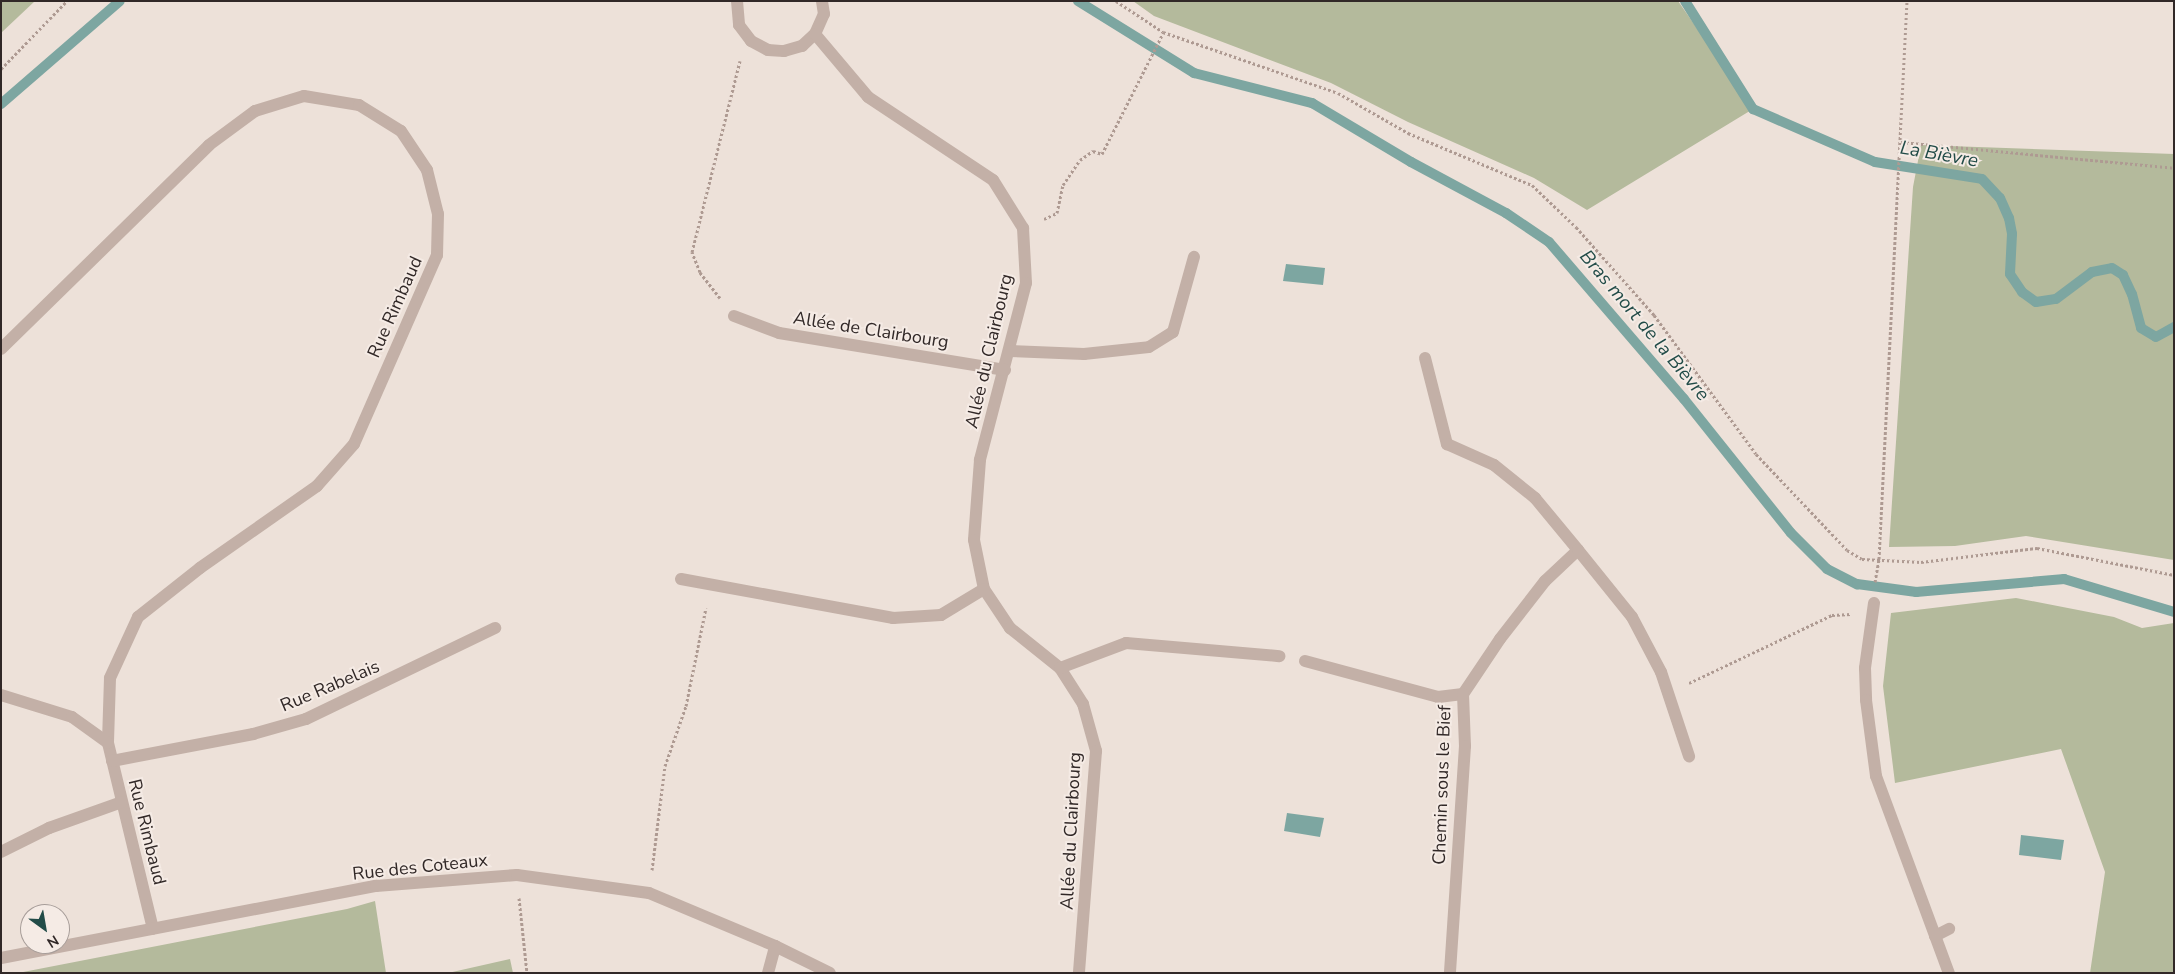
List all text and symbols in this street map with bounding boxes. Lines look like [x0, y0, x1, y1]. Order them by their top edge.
water label: La Bièvre [1898, 137, 1980, 173]
water label: Bras mort de la Bièvre [1574, 246, 1714, 406]
street label: Rue Rimbaud [363, 253, 427, 361]
street label: Allée du Clairbourg [961, 272, 1017, 430]
street label: Allée de Clairbourg [792, 307, 950, 353]
street label: Rue Rabelais [277, 655, 383, 717]
street label: Chemin sous le Bief [1428, 705, 1456, 865]
street label: Allée du Clairbourg [1056, 752, 1086, 910]
street label: Rue Rimbaud [123, 777, 171, 887]
street label: Rue des Coteaux [351, 849, 489, 885]
north arrow [20, 904, 70, 954]
text: N [43, 930, 62, 952]

